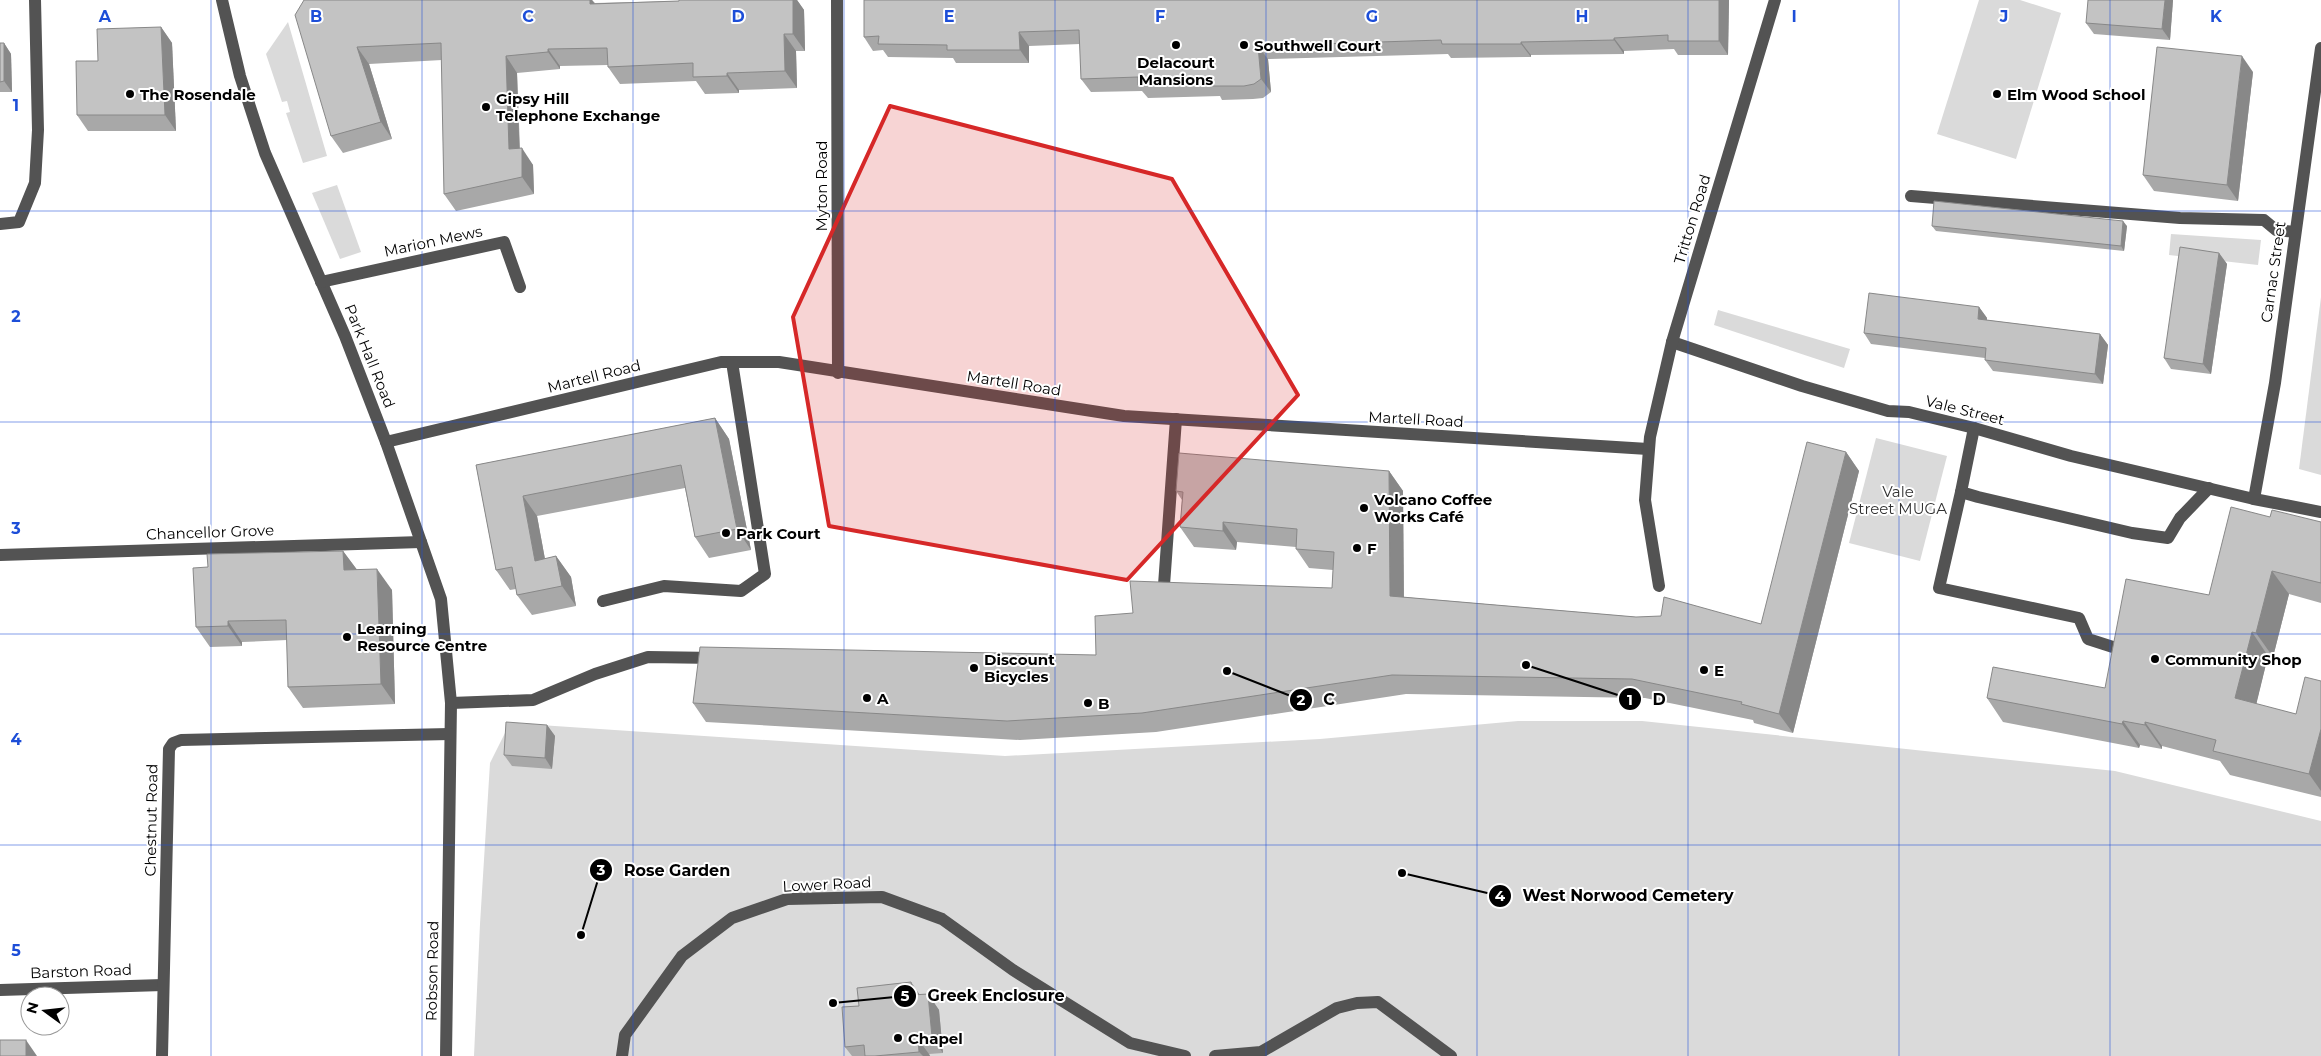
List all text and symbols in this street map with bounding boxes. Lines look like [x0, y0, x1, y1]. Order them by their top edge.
text: A [98, 7, 112, 26]
text: B [310, 7, 322, 26]
text: C [522, 7, 534, 26]
text: D [731, 7, 745, 26]
text: E [944, 7, 954, 26]
text: F [1155, 7, 1165, 26]
text: G [1366, 7, 1378, 26]
text: H [1576, 7, 1588, 26]
text: I [1791, 7, 1797, 26]
text: J [1999, 7, 2008, 26]
text: K [2210, 7, 2223, 26]
place label: Southwell Court [1254, 36, 1381, 55]
marker: Delacourt Mansions [1170, 39, 1182, 51]
marker: Southwell Court [1238, 39, 1250, 51]
place label: Delacourt Mansions [1137, 53, 1215, 89]
place label: The Rosendale [140, 85, 256, 104]
place label: Elm Wood School [2007, 85, 2145, 104]
marker: The Rosendale [124, 88, 136, 100]
marker: Elm Wood School [1991, 88, 2003, 100]
place label: Gipsy Hill Telephone Exchange [496, 89, 660, 125]
text: 1 [13, 96, 19, 115]
marker: Gipsy Hill Telephone Exchange [480, 101, 492, 113]
street label: Myton Road [812, 140, 831, 232]
street label: Tritton Road [1669, 172, 1715, 266]
street label: Carnac Street [2256, 220, 2290, 324]
street label: Marion Mews [382, 221, 484, 261]
street label: Park Hall Road [341, 301, 399, 411]
text: 2 [11, 307, 21, 326]
street label: Martell Road [545, 355, 643, 397]
street label: Martell Road [965, 366, 1063, 400]
street label: Vale Street [1923, 391, 2007, 429]
street label: Martell Road [1368, 407, 1464, 431]
park label: Vale Street MUGA [1849, 482, 1947, 518]
place label: Volcano Coffee Works Café [1373, 490, 1492, 526]
marker: Volcano Coffee Works Café [1358, 502, 1370, 514]
text: 3 [10, 519, 21, 538]
street label: Chancellor Grove [146, 520, 274, 544]
place label: Park Court [736, 524, 821, 543]
marker: Park Court [720, 527, 732, 539]
place label: F [1367, 539, 1377, 558]
marker: F [1351, 542, 1363, 554]
place label: Learning Resource Centre [357, 619, 487, 655]
marker: Learning Resource Centre [341, 631, 353, 643]
place label: Discount Bicycles [984, 650, 1055, 686]
place label: Community Shop [2165, 650, 2302, 669]
marker: Community Shop [2149, 653, 2161, 665]
place label: E [1714, 661, 1724, 680]
marker: Discount Bicycles [968, 662, 980, 674]
marker: E [1698, 664, 1710, 676]
callout: C [1288, 684, 1345, 715]
callout: D [1617, 684, 1675, 715]
place label: A [876, 689, 889, 708]
text: 2 [1297, 690, 1306, 709]
text: C [1323, 690, 1335, 709]
text: 1 [1627, 690, 1633, 709]
text: D [1652, 690, 1666, 709]
marker: A [861, 692, 873, 704]
place label: B [1098, 694, 1109, 713]
marker: B [1082, 697, 1094, 709]
text: 4 [10, 730, 22, 749]
street label: Chestnut Road [141, 763, 161, 877]
callout: Rose Garden [589, 855, 740, 886]
text: 3 [596, 860, 606, 879]
text: Rose Garden [624, 861, 730, 880]
street label: Lower Road [782, 872, 872, 896]
callout: West Norwood Cemetery [1487, 880, 1743, 911]
text: 4 [1495, 886, 1506, 905]
text: West Norwood Cemetery [1522, 886, 1734, 905]
street label: Robson Road [422, 921, 442, 1021]
text: 5 [11, 941, 21, 960]
street label: Barston Road [30, 960, 132, 982]
callout: Greek Enclosure [892, 980, 1075, 1011]
north arrow [20, 986, 70, 1036]
text: 5 [901, 986, 910, 1005]
text: Greek Enclosure [927, 986, 1065, 1005]
text: N [22, 1000, 43, 1015]
place label: Chapel [908, 1029, 963, 1048]
marker: Chapel [892, 1032, 904, 1044]

